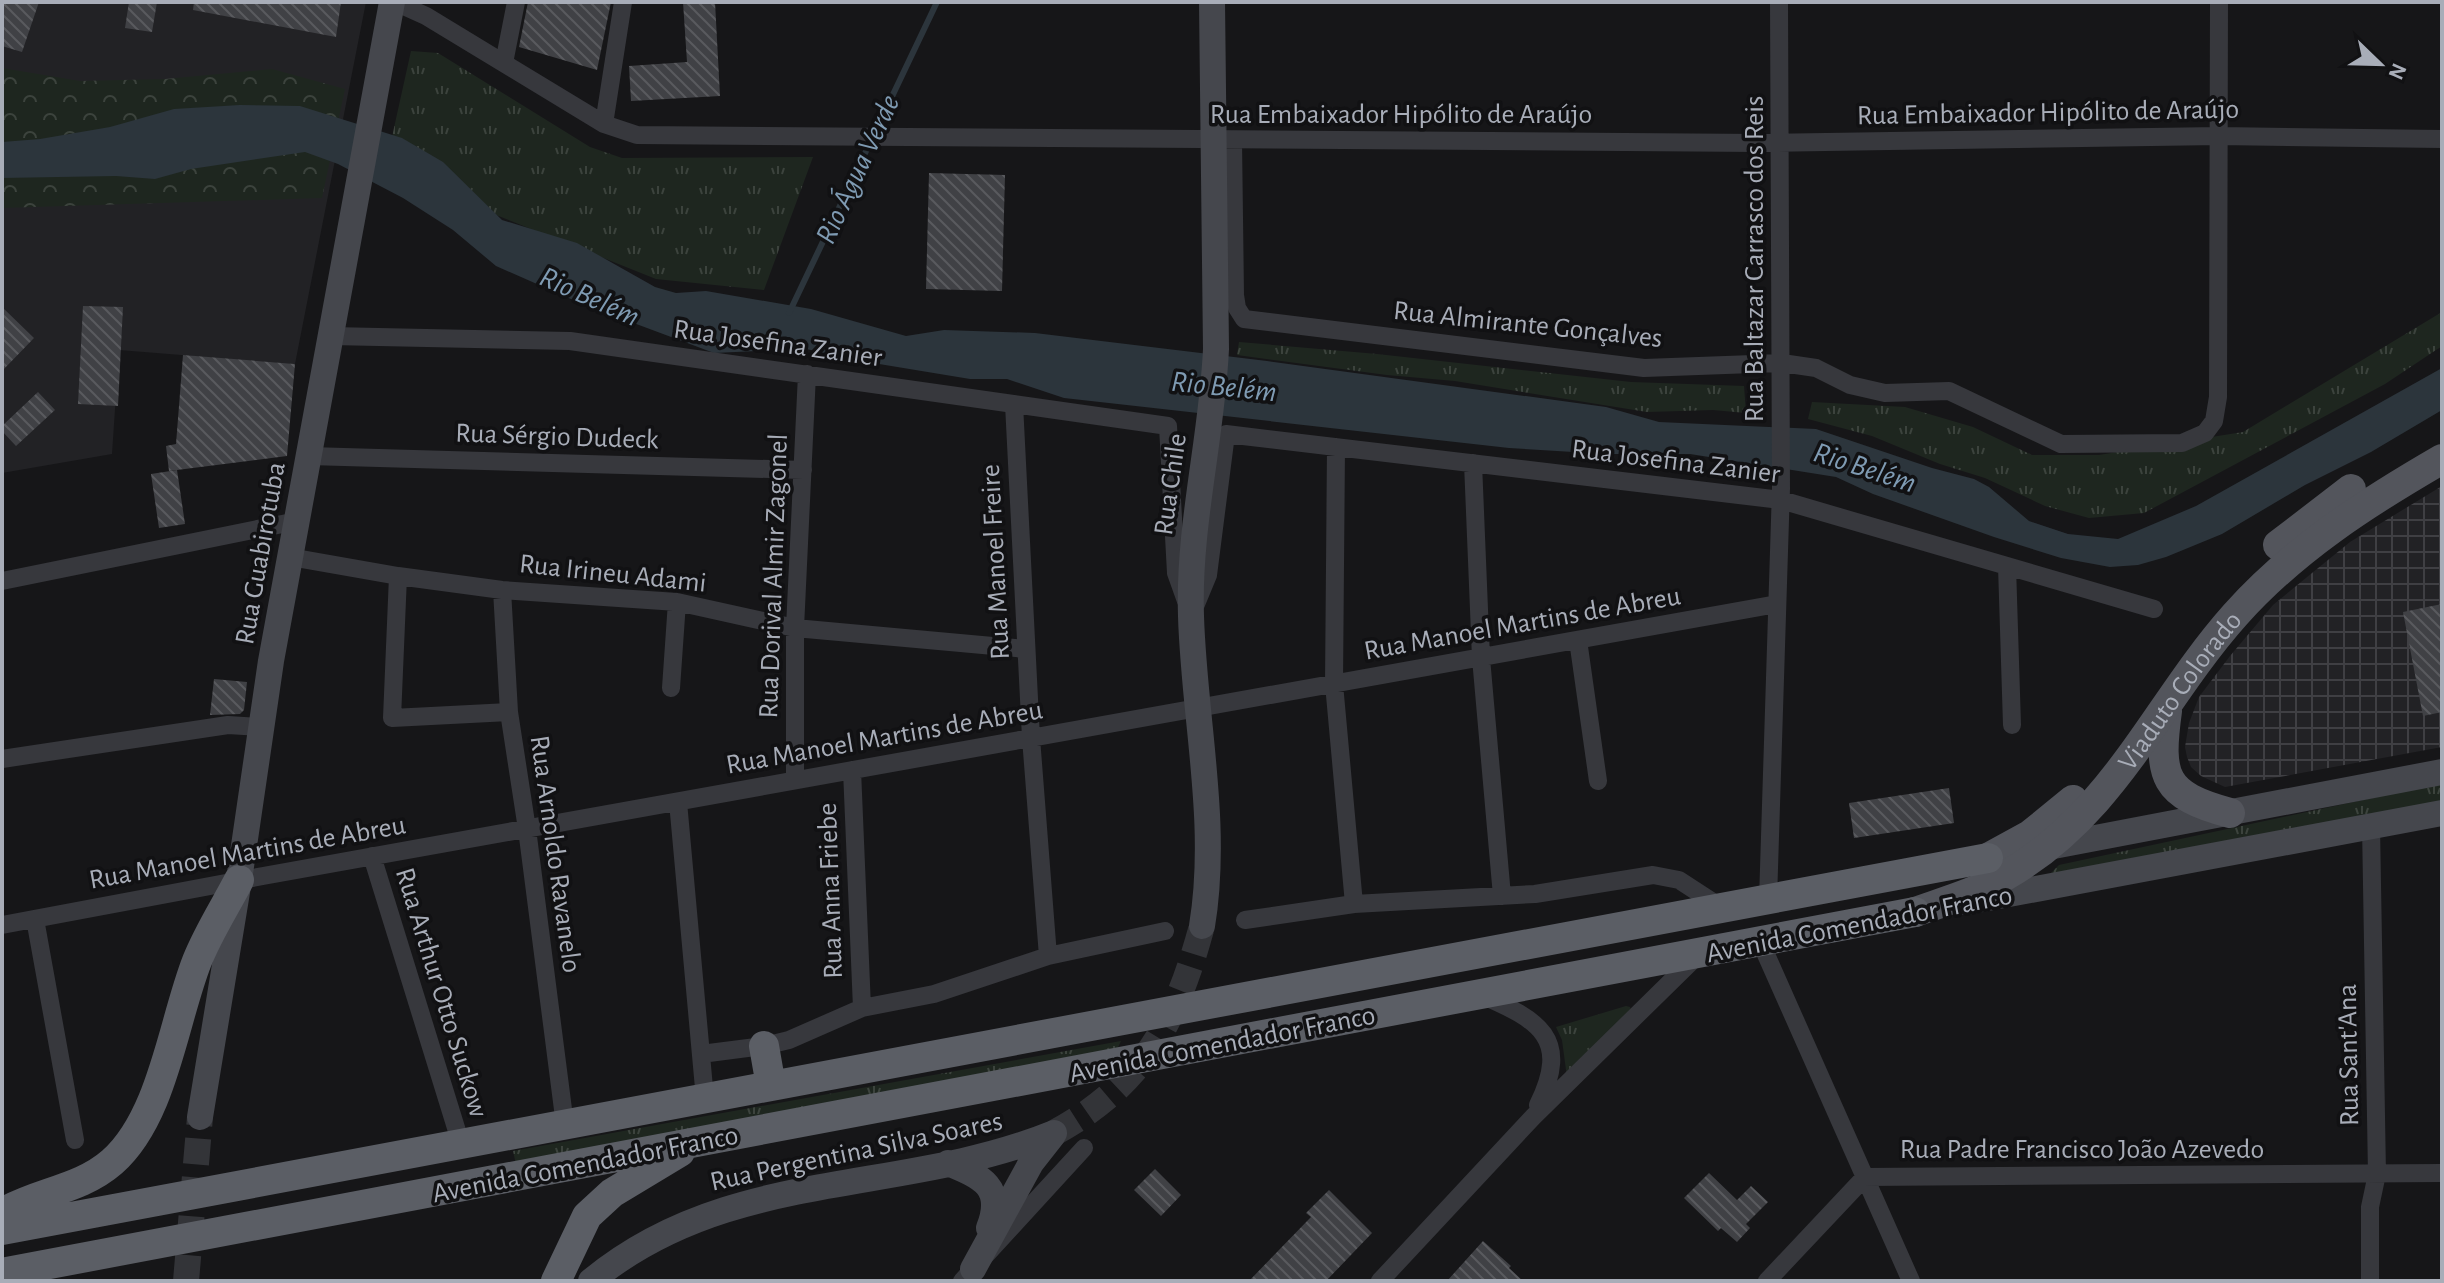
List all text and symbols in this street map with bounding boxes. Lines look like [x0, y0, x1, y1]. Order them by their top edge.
north arrow [2340, 24, 2420, 104]
text: N [2384, 60, 2411, 83]
water label: Rio Água Verde [809, 90, 905, 248]
street label: Rua Baltazar Carrasco dos Reis [1741, 96, 1769, 422]
street label: Rua Embaixador Hipólito de Araújo [1857, 96, 2239, 130]
street label: Rua Embaixador Hipólito de Araújo [1210, 101, 1592, 129]
water label: Rio Belém [535, 262, 644, 332]
street label: Rua Almirante Gonçalves [1392, 297, 1664, 353]
street label: Rua Josefina Zanier [672, 315, 884, 372]
water label: Rio Belém [1170, 367, 1278, 407]
street label: Rua Sérgio Dudeck [455, 419, 659, 455]
street label: Rua Chile [1150, 432, 1192, 537]
street label: Rua Dorival Almir Zagonel [755, 433, 793, 719]
street label: Rua Josefina Zanier [1570, 435, 1782, 489]
water label: Rio Belém [1810, 437, 1920, 499]
street label: Rua Guabirotuba [231, 460, 291, 647]
street label: Rua Manoel Freire [977, 463, 1015, 660]
street label: Rua Irineu Adami [518, 550, 708, 598]
street label: Rua Manoel Martins de Abreu [1362, 582, 1683, 666]
street label: Viaduto Colorado [2114, 606, 2248, 776]
street label: Rua Manoel Martins de Abreu [724, 696, 1045, 780]
street label: Rua Arnoldo Ravanelo [524, 734, 586, 975]
street label: Rua Anna Friebe [814, 802, 848, 979]
street label: Rua Manoel Martins de Abreu [87, 811, 408, 895]
street label: Rua Arthur Otto Suckow [390, 864, 492, 1121]
street label: Avenida Comendador Franco [1704, 882, 2015, 968]
street label: Rua Sant'Ana [2334, 984, 2364, 1126]
street label: Avenida Comendador Franco [1067, 1002, 1378, 1088]
street label: Rua Pergentina Silva Soares [708, 1107, 1005, 1197]
street label: Avenida Comendador Franco [430, 1122, 741, 1208]
street label: Rua Padre Francisco João Azevedo [1900, 1136, 2264, 1164]

